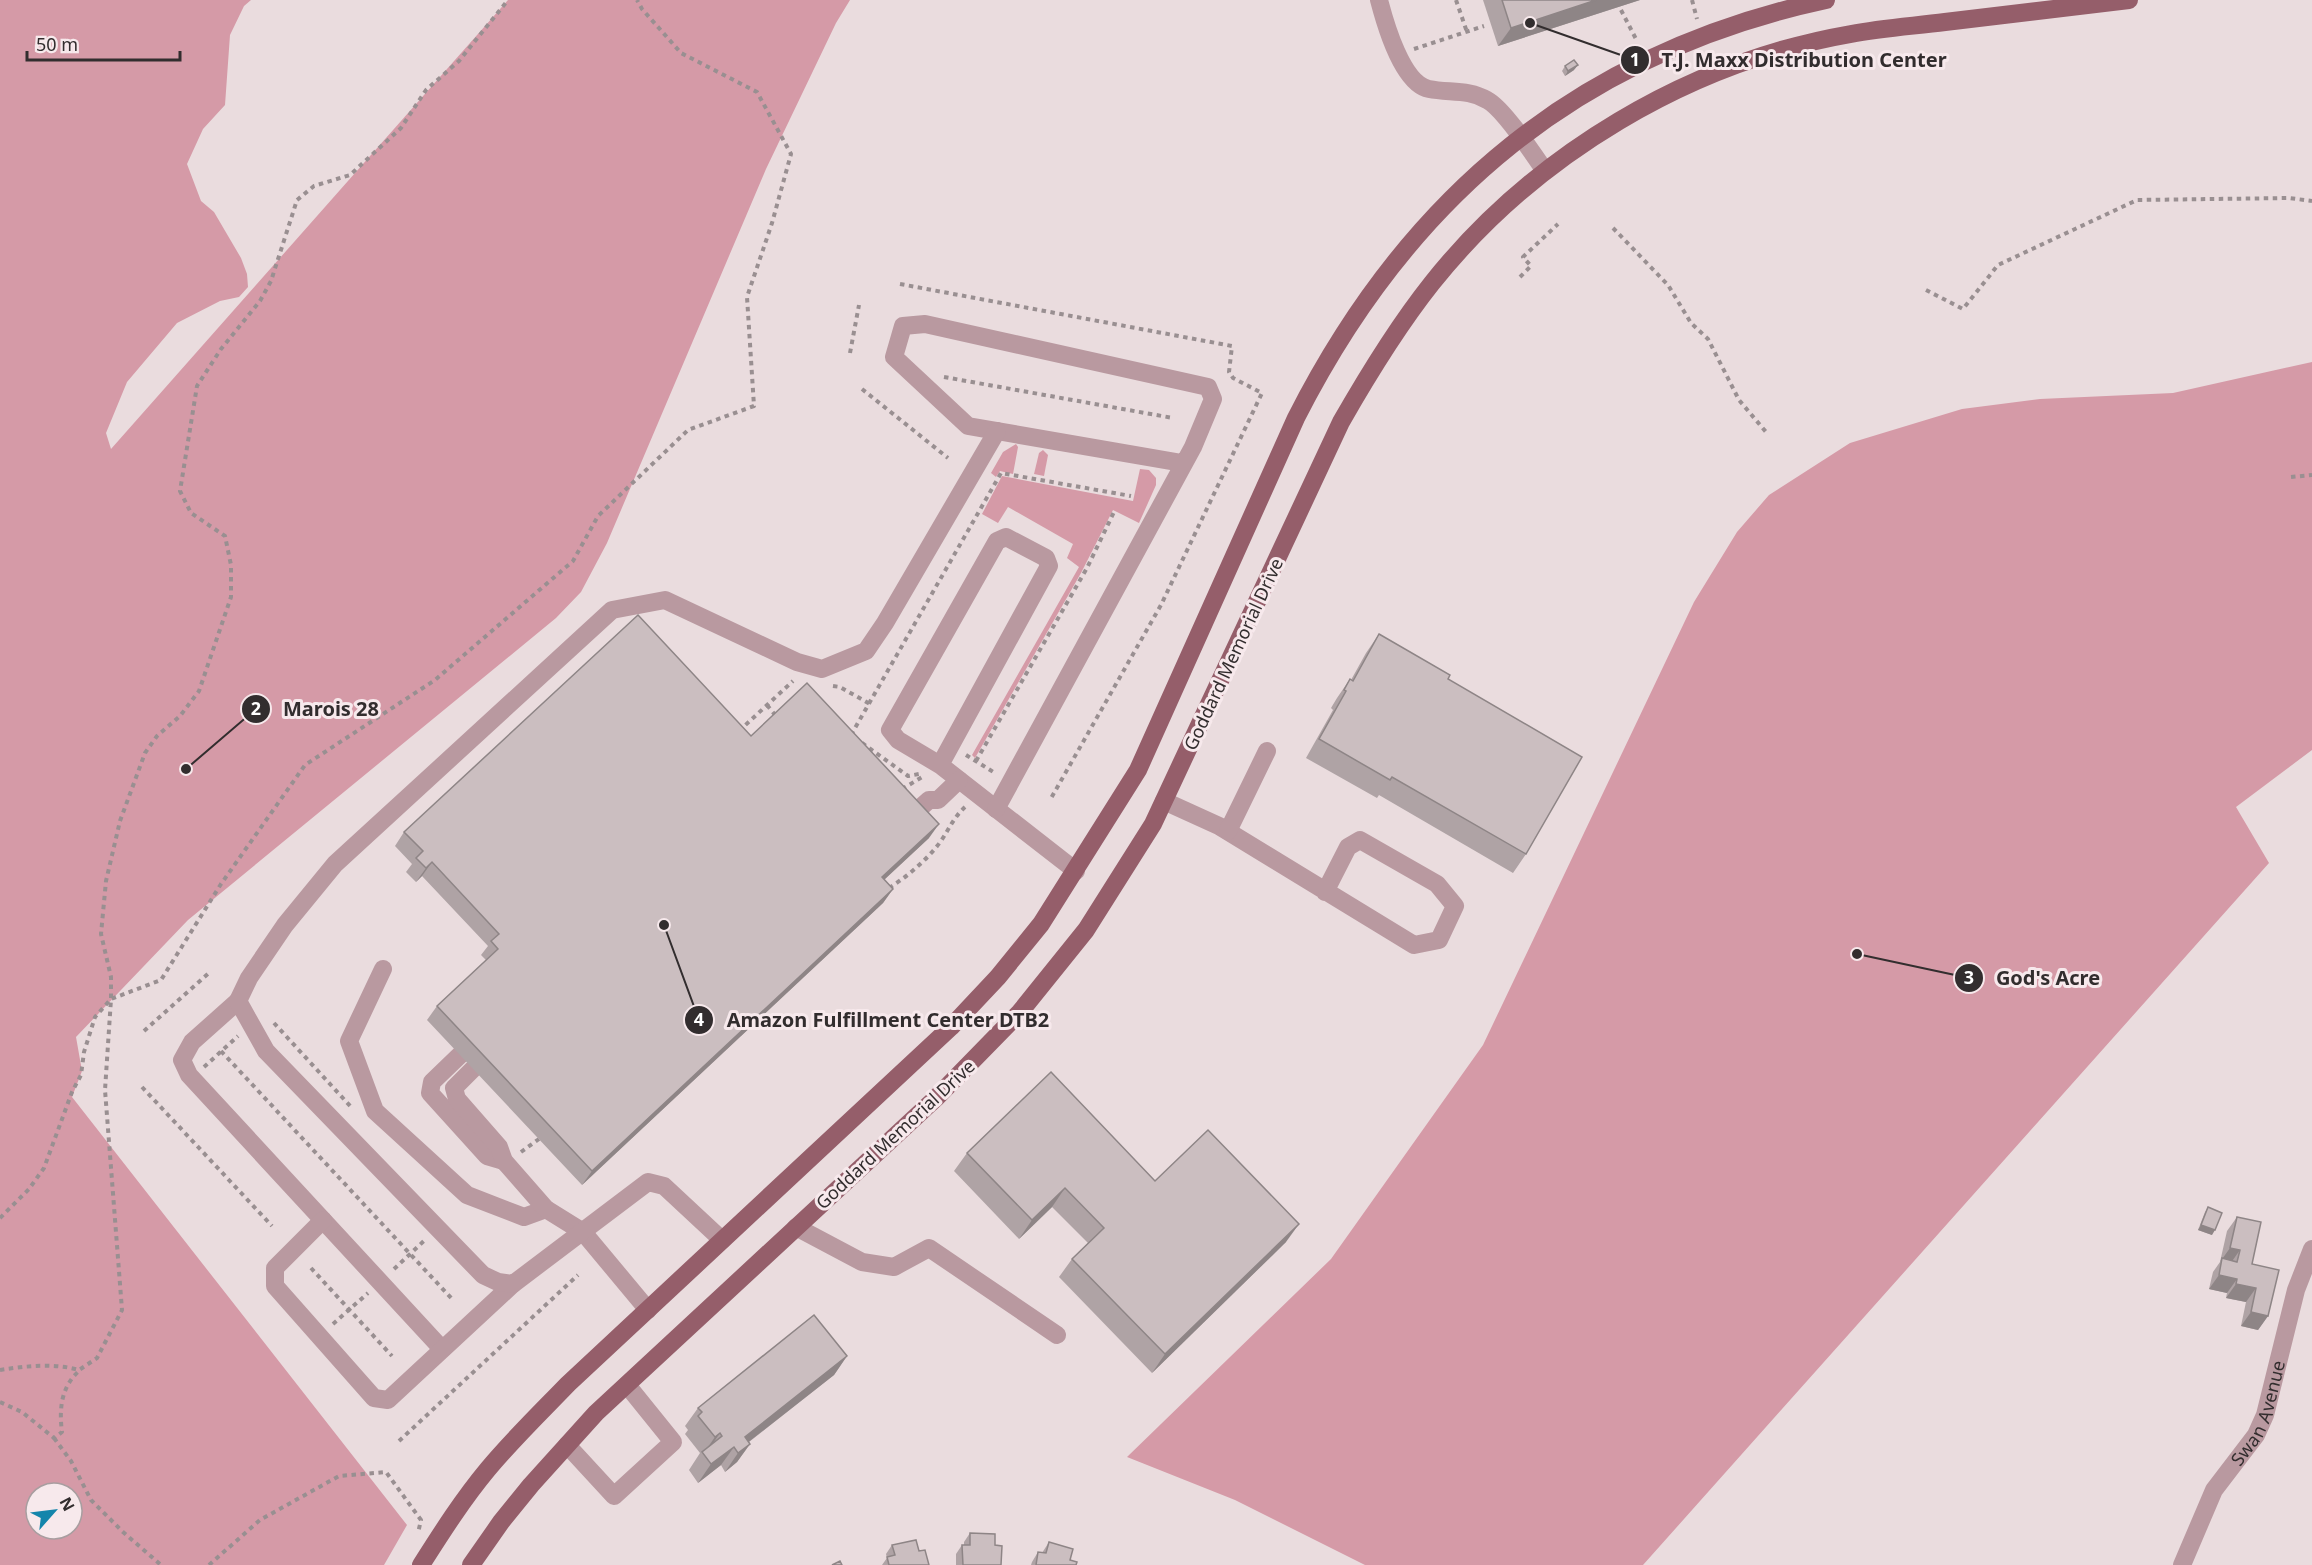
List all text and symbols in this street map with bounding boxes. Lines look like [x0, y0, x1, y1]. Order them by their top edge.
scale bar [27, 24, 180, 62]
text: 50 m [36, 32, 78, 56]
callout: T.J. Maxx Distribution Center [1620, 41, 1959, 79]
text: T.J. Maxx Distribution Center [1661, 46, 1947, 73]
text: 1 [1630, 47, 1640, 71]
street label: Goddard Memorial Drive [1178, 554, 1288, 754]
callout: Marois 28 [241, 690, 391, 728]
text: Marois 28 [283, 695, 379, 722]
text: 2 [251, 696, 261, 720]
callout: God's Acre [1954, 959, 2112, 997]
text: God's Acre [1996, 964, 2100, 991]
text: 3 [1964, 965, 1974, 989]
callout: Amazon Fulfillment Center DTB2 [684, 1001, 1061, 1039]
text: Amazon Fulfillment Center DTB2 [727, 1006, 1049, 1033]
text: 4 [694, 1007, 704, 1031]
street label: Goddard Memorial Drive [810, 1054, 980, 1214]
street label: Swan Avenue [2225, 1358, 2290, 1470]
north arrow [24, 1481, 84, 1541]
text: N [54, 1493, 80, 1515]

